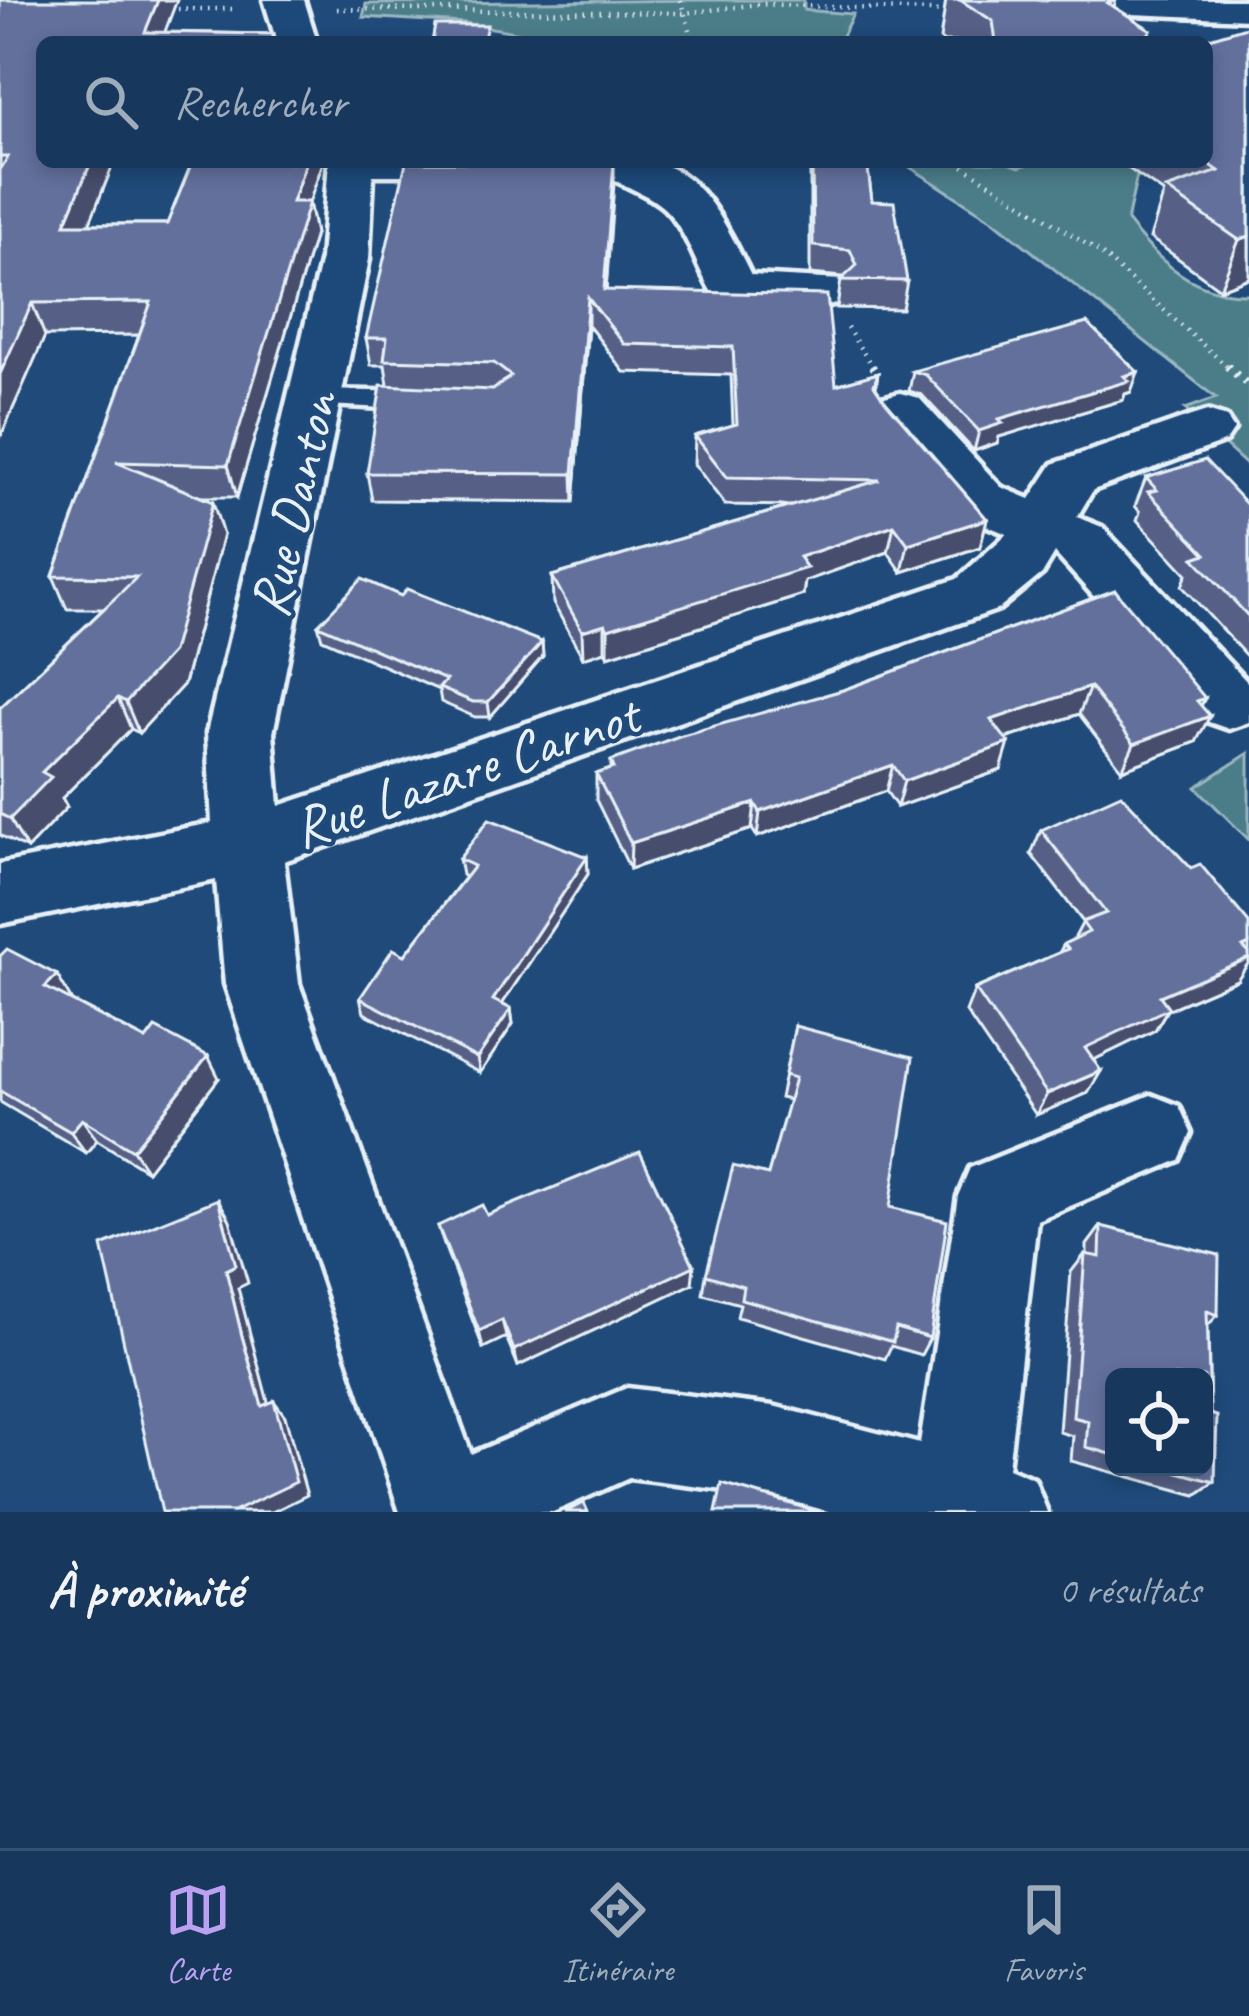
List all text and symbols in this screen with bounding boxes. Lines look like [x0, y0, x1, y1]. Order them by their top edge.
search box [36, 36, 1213, 168]
icon: search [78, 69, 144, 135]
text: Rechercher [174, 74, 347, 131]
street label: Rue Danton [232, 381, 355, 624]
street label: Rue Lazare Carnot [283, 676, 653, 864]
map controls [1105, 1368, 1213, 1476]
button: locate [1105, 1368, 1213, 1476]
text: À proximité [48, 1558, 242, 1622]
text: 0 résultats [1058, 1566, 1201, 1615]
tab: Carte [165, 1877, 231, 1991]
tab: Itinéraire [562, 1877, 673, 1991]
tab: Favoris [1004, 1877, 1084, 1991]

